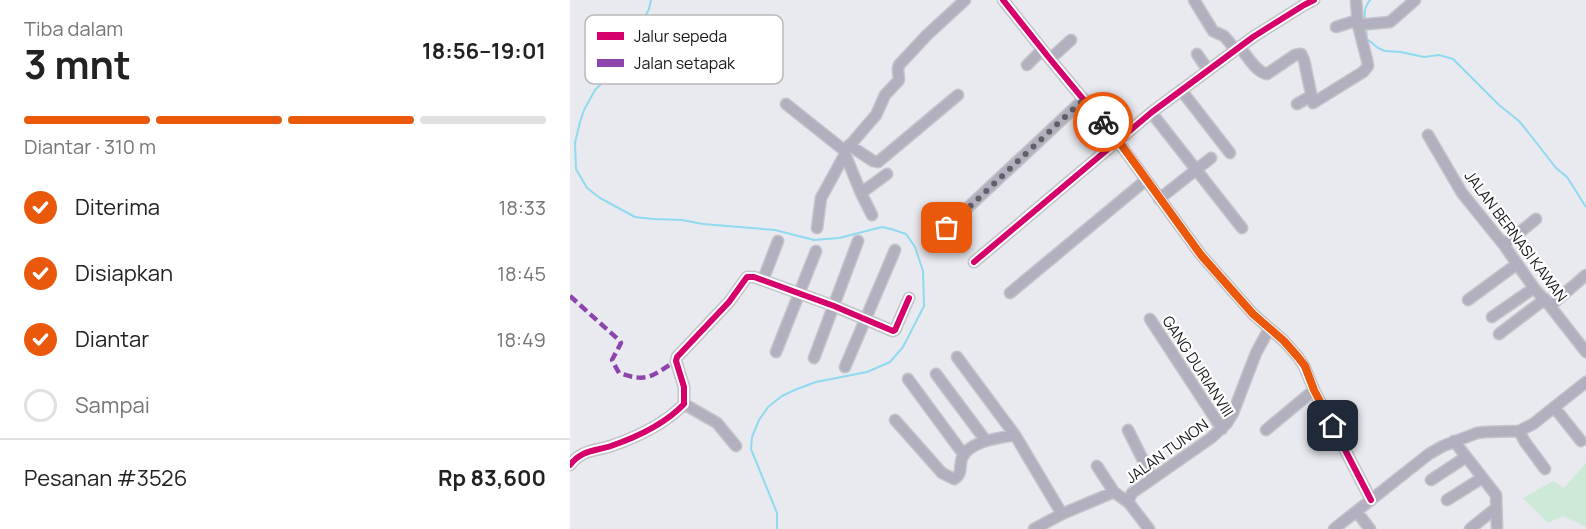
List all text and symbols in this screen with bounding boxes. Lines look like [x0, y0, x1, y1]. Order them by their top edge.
text: Tiba dalam [24, 15, 123, 42]
legend [585, 15, 783, 84]
text: Jalur sepeda [634, 25, 727, 47]
text: 18:56–19:01 [422, 36, 546, 66]
text: 3 mnt [24, 37, 131, 91]
text: Jalan setapak [634, 52, 736, 74]
courier [1073, 92, 1133, 152]
icon: bike [1087, 106, 1120, 139]
text: Diantar · 310 m [24, 133, 156, 160]
street label: JALAN BERNASI KAWAN [1460, 166, 1572, 306]
icon: check [24, 191, 57, 224]
text: Diterima [75, 192, 160, 222]
text: 18:33 [498, 194, 546, 221]
pin [921, 202, 972, 253]
icon: bag [930, 211, 963, 244]
icon: check [24, 257, 57, 290]
text: Disiapkan [75, 258, 173, 288]
text: 18:45 [497, 260, 546, 287]
street label: GANG DURIANVIII [1157, 311, 1239, 421]
icon: check [24, 323, 57, 356]
text: Diantar [75, 324, 149, 354]
text: 18:49 [497, 326, 546, 353]
text: Sampai [75, 390, 150, 420]
pin [1307, 400, 1358, 451]
icon: home [1316, 409, 1349, 442]
street label: JALAN TUNON [1121, 414, 1213, 488]
text: Pesanan #3526 [24, 463, 187, 493]
text: Rp 83,600 [438, 463, 546, 493]

